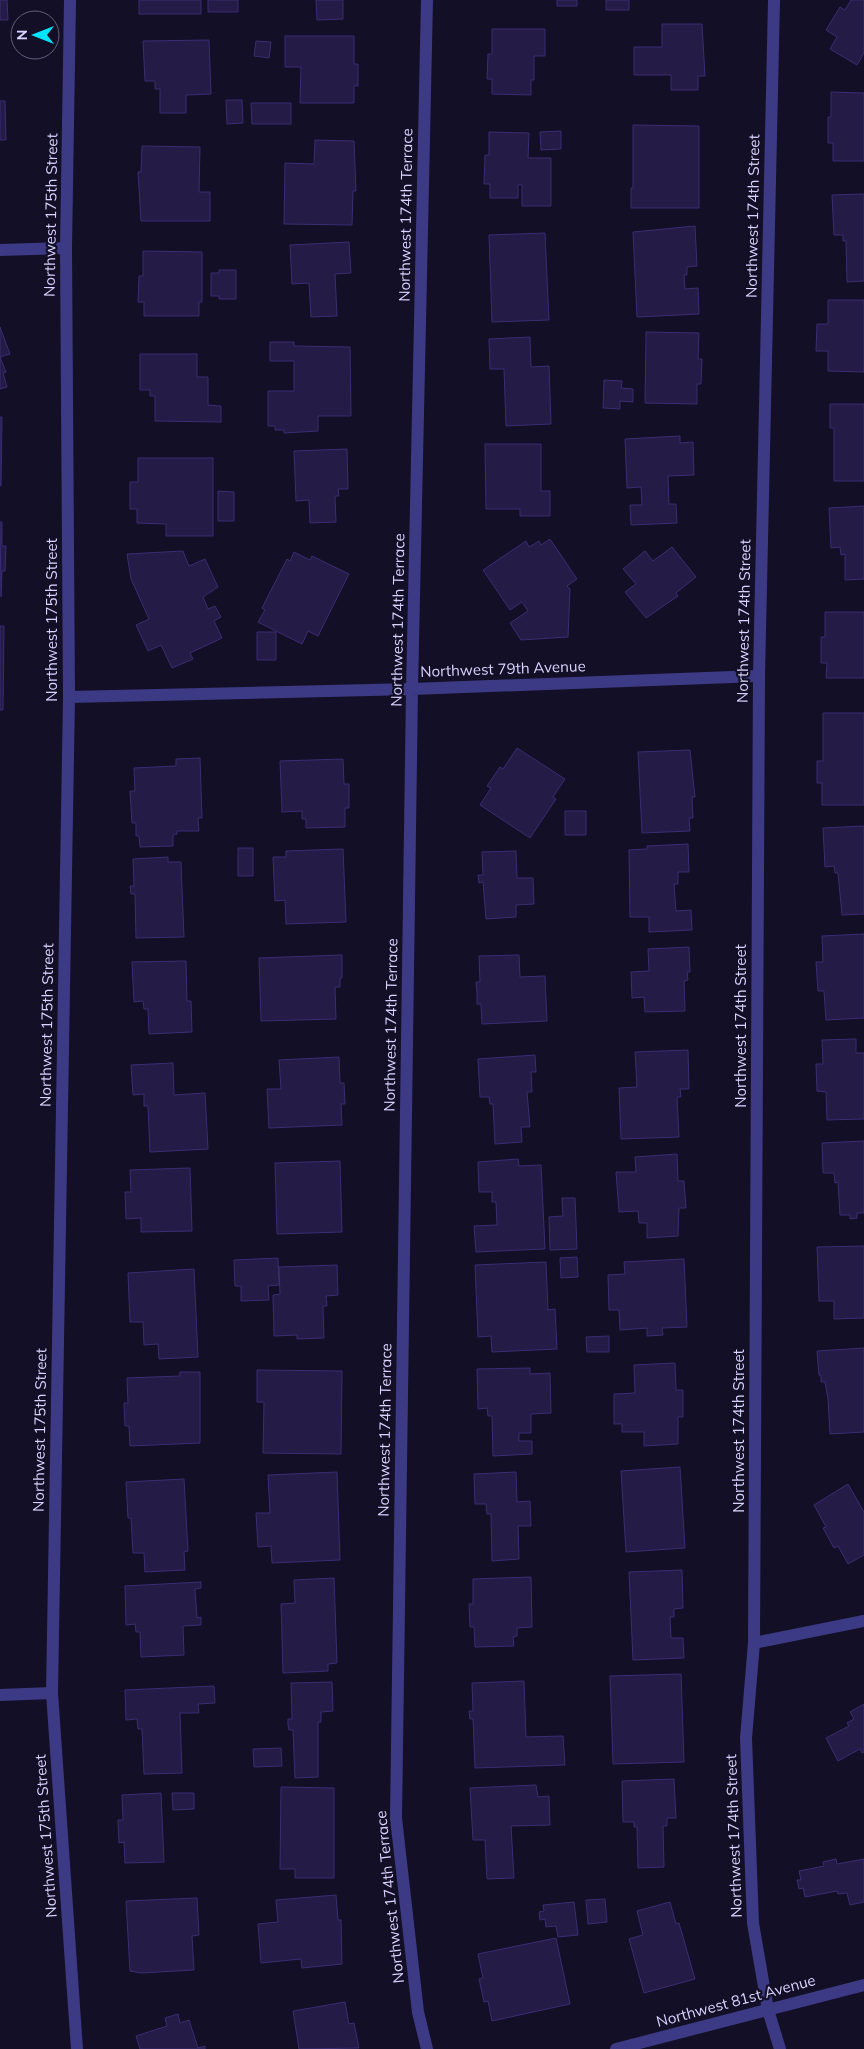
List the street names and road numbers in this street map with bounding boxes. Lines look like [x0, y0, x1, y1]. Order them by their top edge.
street label: Northwest 174th Terrace [394, 128, 417, 302]
street label: Northwest 175th Street [40, 133, 61, 297]
street label: Northwest 174th Street [742, 134, 763, 298]
street label: Northwest 174th Terrace [386, 533, 409, 707]
street label: Northwest 175th Street [42, 538, 61, 702]
street label: Northwest 174th Street [733, 539, 754, 703]
street label: Northwest 79th Avenue [420, 656, 586, 681]
street label: Northwest 174th Terrace [379, 938, 402, 1112]
street label: Northwest 175th Street [36, 943, 57, 1107]
street label: Northwest 174th Street [731, 944, 750, 1108]
street label: Northwest 174th Terrace [373, 1343, 396, 1517]
street label: Northwest 175th Street [29, 1348, 50, 1512]
street label: Northwest 174th Street [729, 1349, 748, 1513]
street label: Northwest 175th Street [30, 1754, 61, 1918]
street label: Northwest 174th Street [721, 1754, 746, 1918]
street label: Northwest 174th Terrace [371, 1810, 408, 1984]
street label: Northwest 81st Avenue [654, 1970, 818, 2031]

